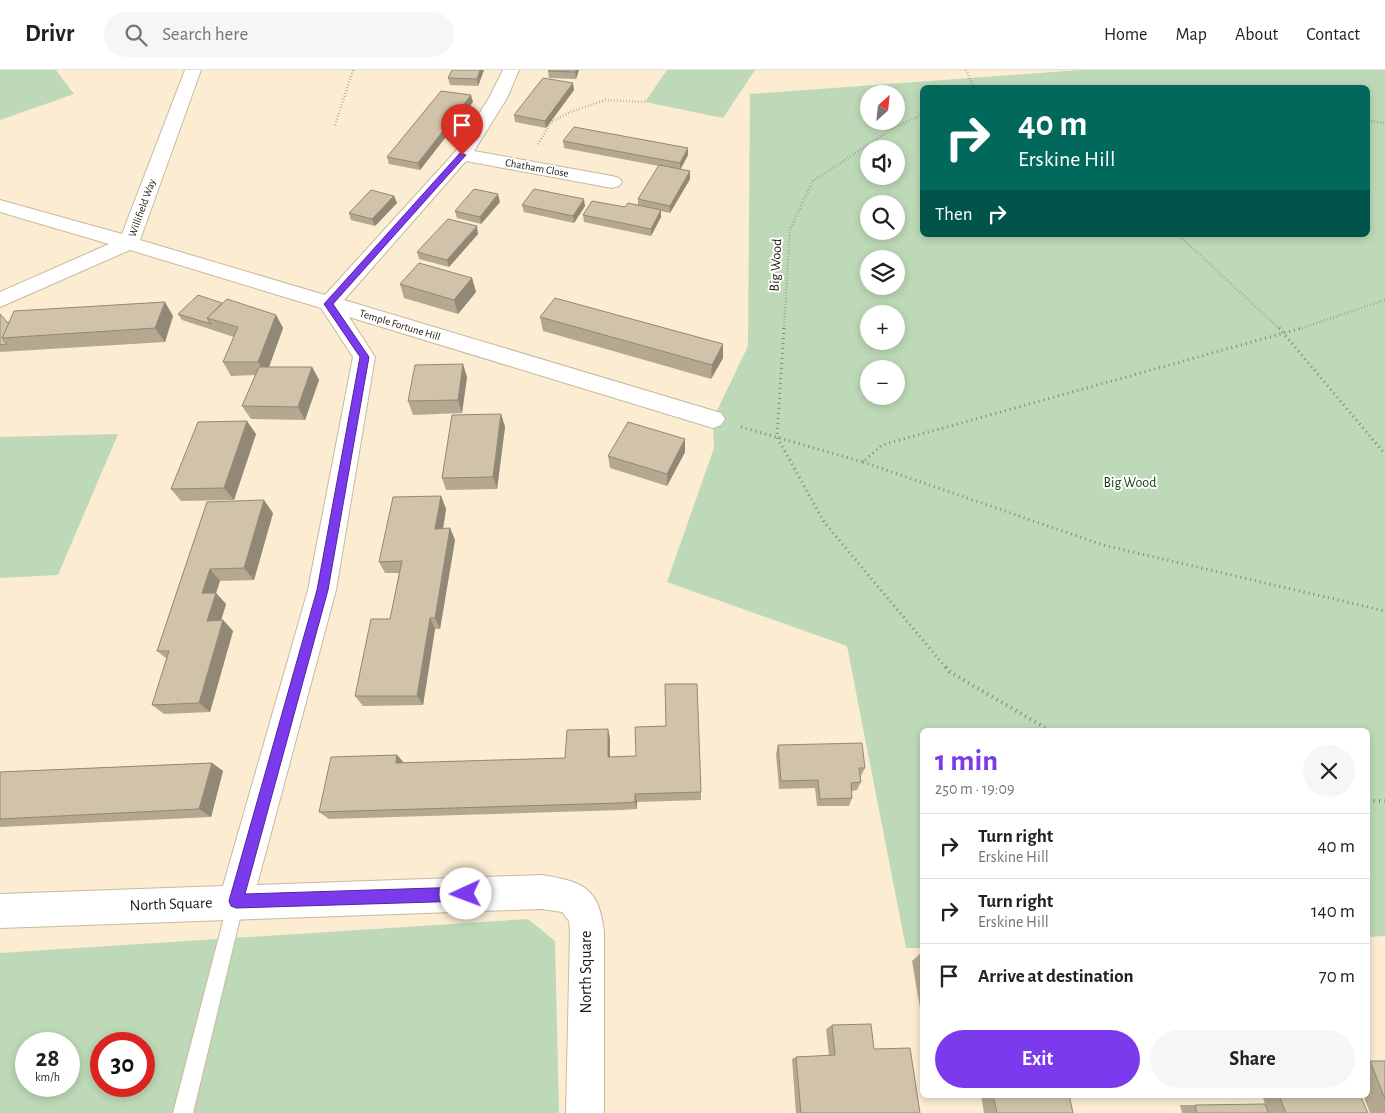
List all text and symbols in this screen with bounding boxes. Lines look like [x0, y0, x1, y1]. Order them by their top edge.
search box [104, 12, 454, 57]
icon: search [122, 21, 150, 49]
text: Drivr [25, 22, 74, 46]
text: Search here [162, 25, 248, 44]
text: Home [1104, 26, 1147, 44]
text: Map [1175, 26, 1207, 44]
text: About [1235, 26, 1278, 44]
text: Contact [1306, 26, 1360, 44]
north arrow [860, 85, 905, 130]
map controls [860, 85, 905, 405]
pin [441, 104, 483, 155]
icon: right [935, 105, 1000, 170]
text: 40 m [1018, 107, 1087, 142]
icon: arrive [448, 111, 476, 139]
button: sound [860, 140, 905, 185]
text: Erskine Hill [1018, 148, 1115, 170]
street label: Chatham Close [504, 157, 570, 179]
street label: Willifield Way [126, 177, 158, 238]
button: search [860, 195, 905, 240]
icon: right [983, 200, 1011, 228]
text: Then [935, 205, 973, 224]
street label: Big Wood [768, 238, 784, 292]
button: layers [860, 250, 905, 295]
button: + [860, 305, 905, 350]
street label: Temple Fortune Hill [358, 307, 442, 343]
button: − [860, 360, 905, 405]
park label: Big Wood [1104, 476, 1156, 490]
button: close [1303, 745, 1355, 797]
text: 1 min [935, 746, 998, 776]
text: 250 m · 19:09 [935, 781, 1014, 797]
text: Turn right [978, 827, 1053, 846]
icon: right [935, 832, 963, 860]
text: 40 m [1317, 837, 1355, 856]
text: Erskine Hill [978, 849, 1049, 865]
position arrow [439, 867, 491, 919]
text: Turn right [978, 892, 1053, 911]
street label: North Square [129, 895, 213, 913]
icon: right [935, 897, 963, 925]
text: 140 m [1311, 902, 1355, 921]
text: Erskine Hill [978, 914, 1049, 930]
street label: North Square [578, 931, 594, 1013]
icon: arrive [935, 962, 963, 990]
text: Arrive at destination [978, 967, 1134, 986]
text: 70 m [1319, 967, 1355, 986]
button: Exit [935, 1030, 1140, 1088]
button: Share [1150, 1030, 1355, 1088]
speed limit sign: 30 [90, 1032, 155, 1097]
text: 28 [35, 1046, 60, 1071]
text: km/h [35, 1071, 60, 1083]

